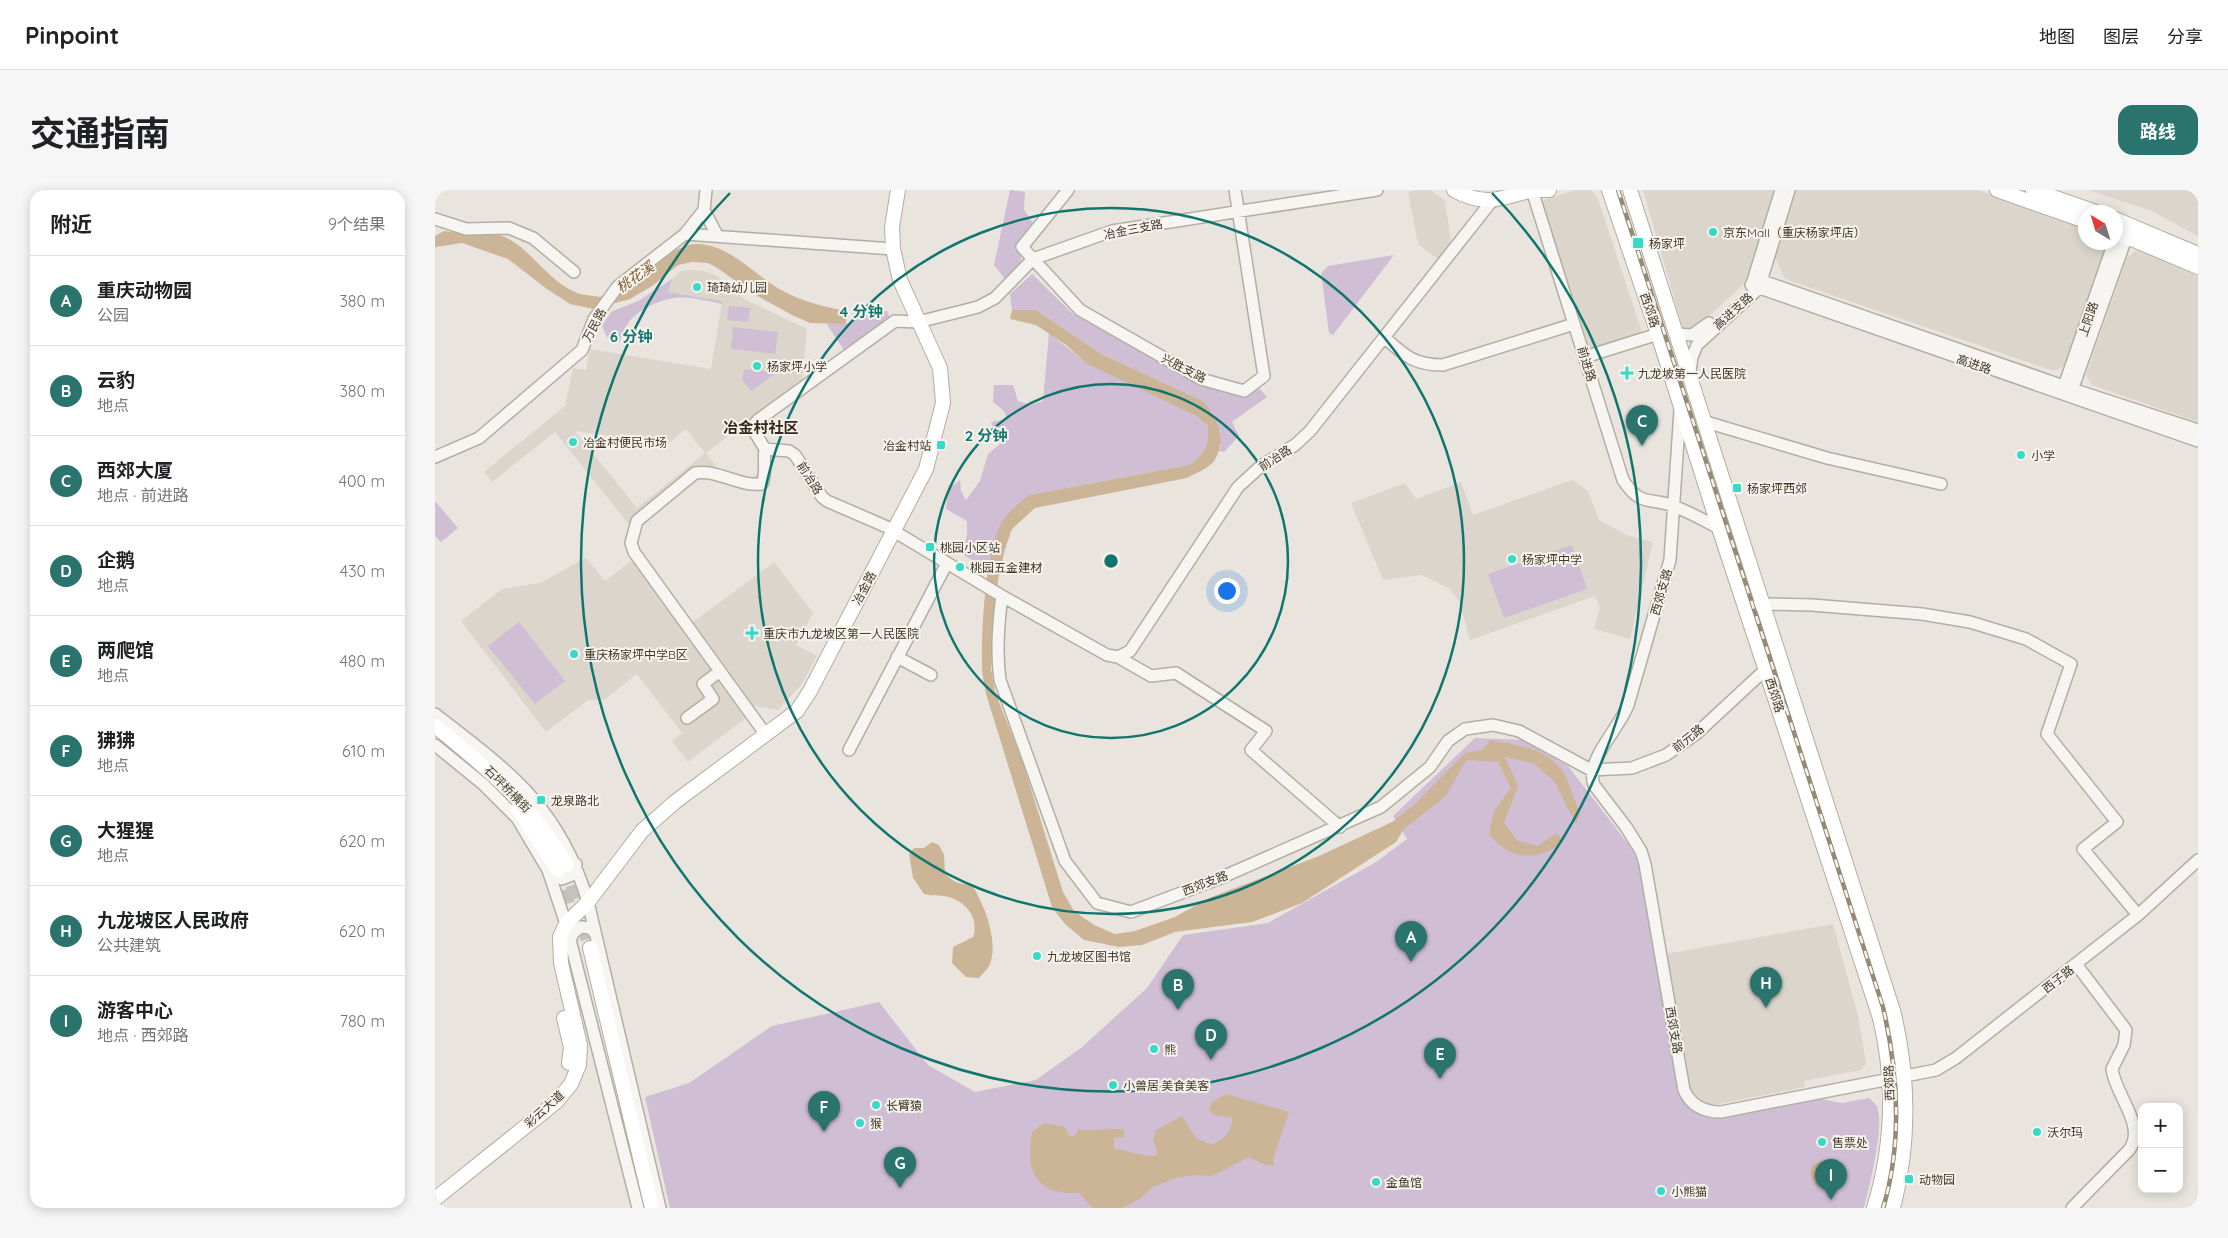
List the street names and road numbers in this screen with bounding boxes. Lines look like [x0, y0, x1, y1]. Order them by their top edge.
street label: 冶金三支路 [1102, 216, 1164, 242]
street label: 高进支路 [1710, 289, 1756, 333]
street label: 西郊路 [1637, 291, 1663, 329]
street label: 上阳路 [2075, 300, 2101, 338]
street label: 万民路 [579, 306, 609, 344]
street label: 前进路 [1575, 345, 1599, 383]
street label: 兴胜支路 [1159, 350, 1209, 386]
street label: 高进路 [1955, 351, 1993, 377]
street label: 前冶路 [1256, 442, 1294, 474]
street label: 前冶路 [794, 459, 826, 497]
street label: 西郊支路 [1647, 567, 1675, 617]
street label: 冶金路 [849, 569, 879, 607]
street label: 西郊路 [1762, 676, 1788, 714]
street label: 前元路 [1669, 721, 1707, 755]
street label: 石坪桥横街 [481, 762, 535, 816]
street label: 西郊支路 [1180, 867, 1230, 899]
street label: 西子路 [2039, 962, 2077, 996]
street label: 西郊支路 [1662, 1005, 1686, 1055]
street label: 西郊路 [1881, 1065, 1897, 1101]
street label: 彩云大道 [521, 1087, 567, 1131]

